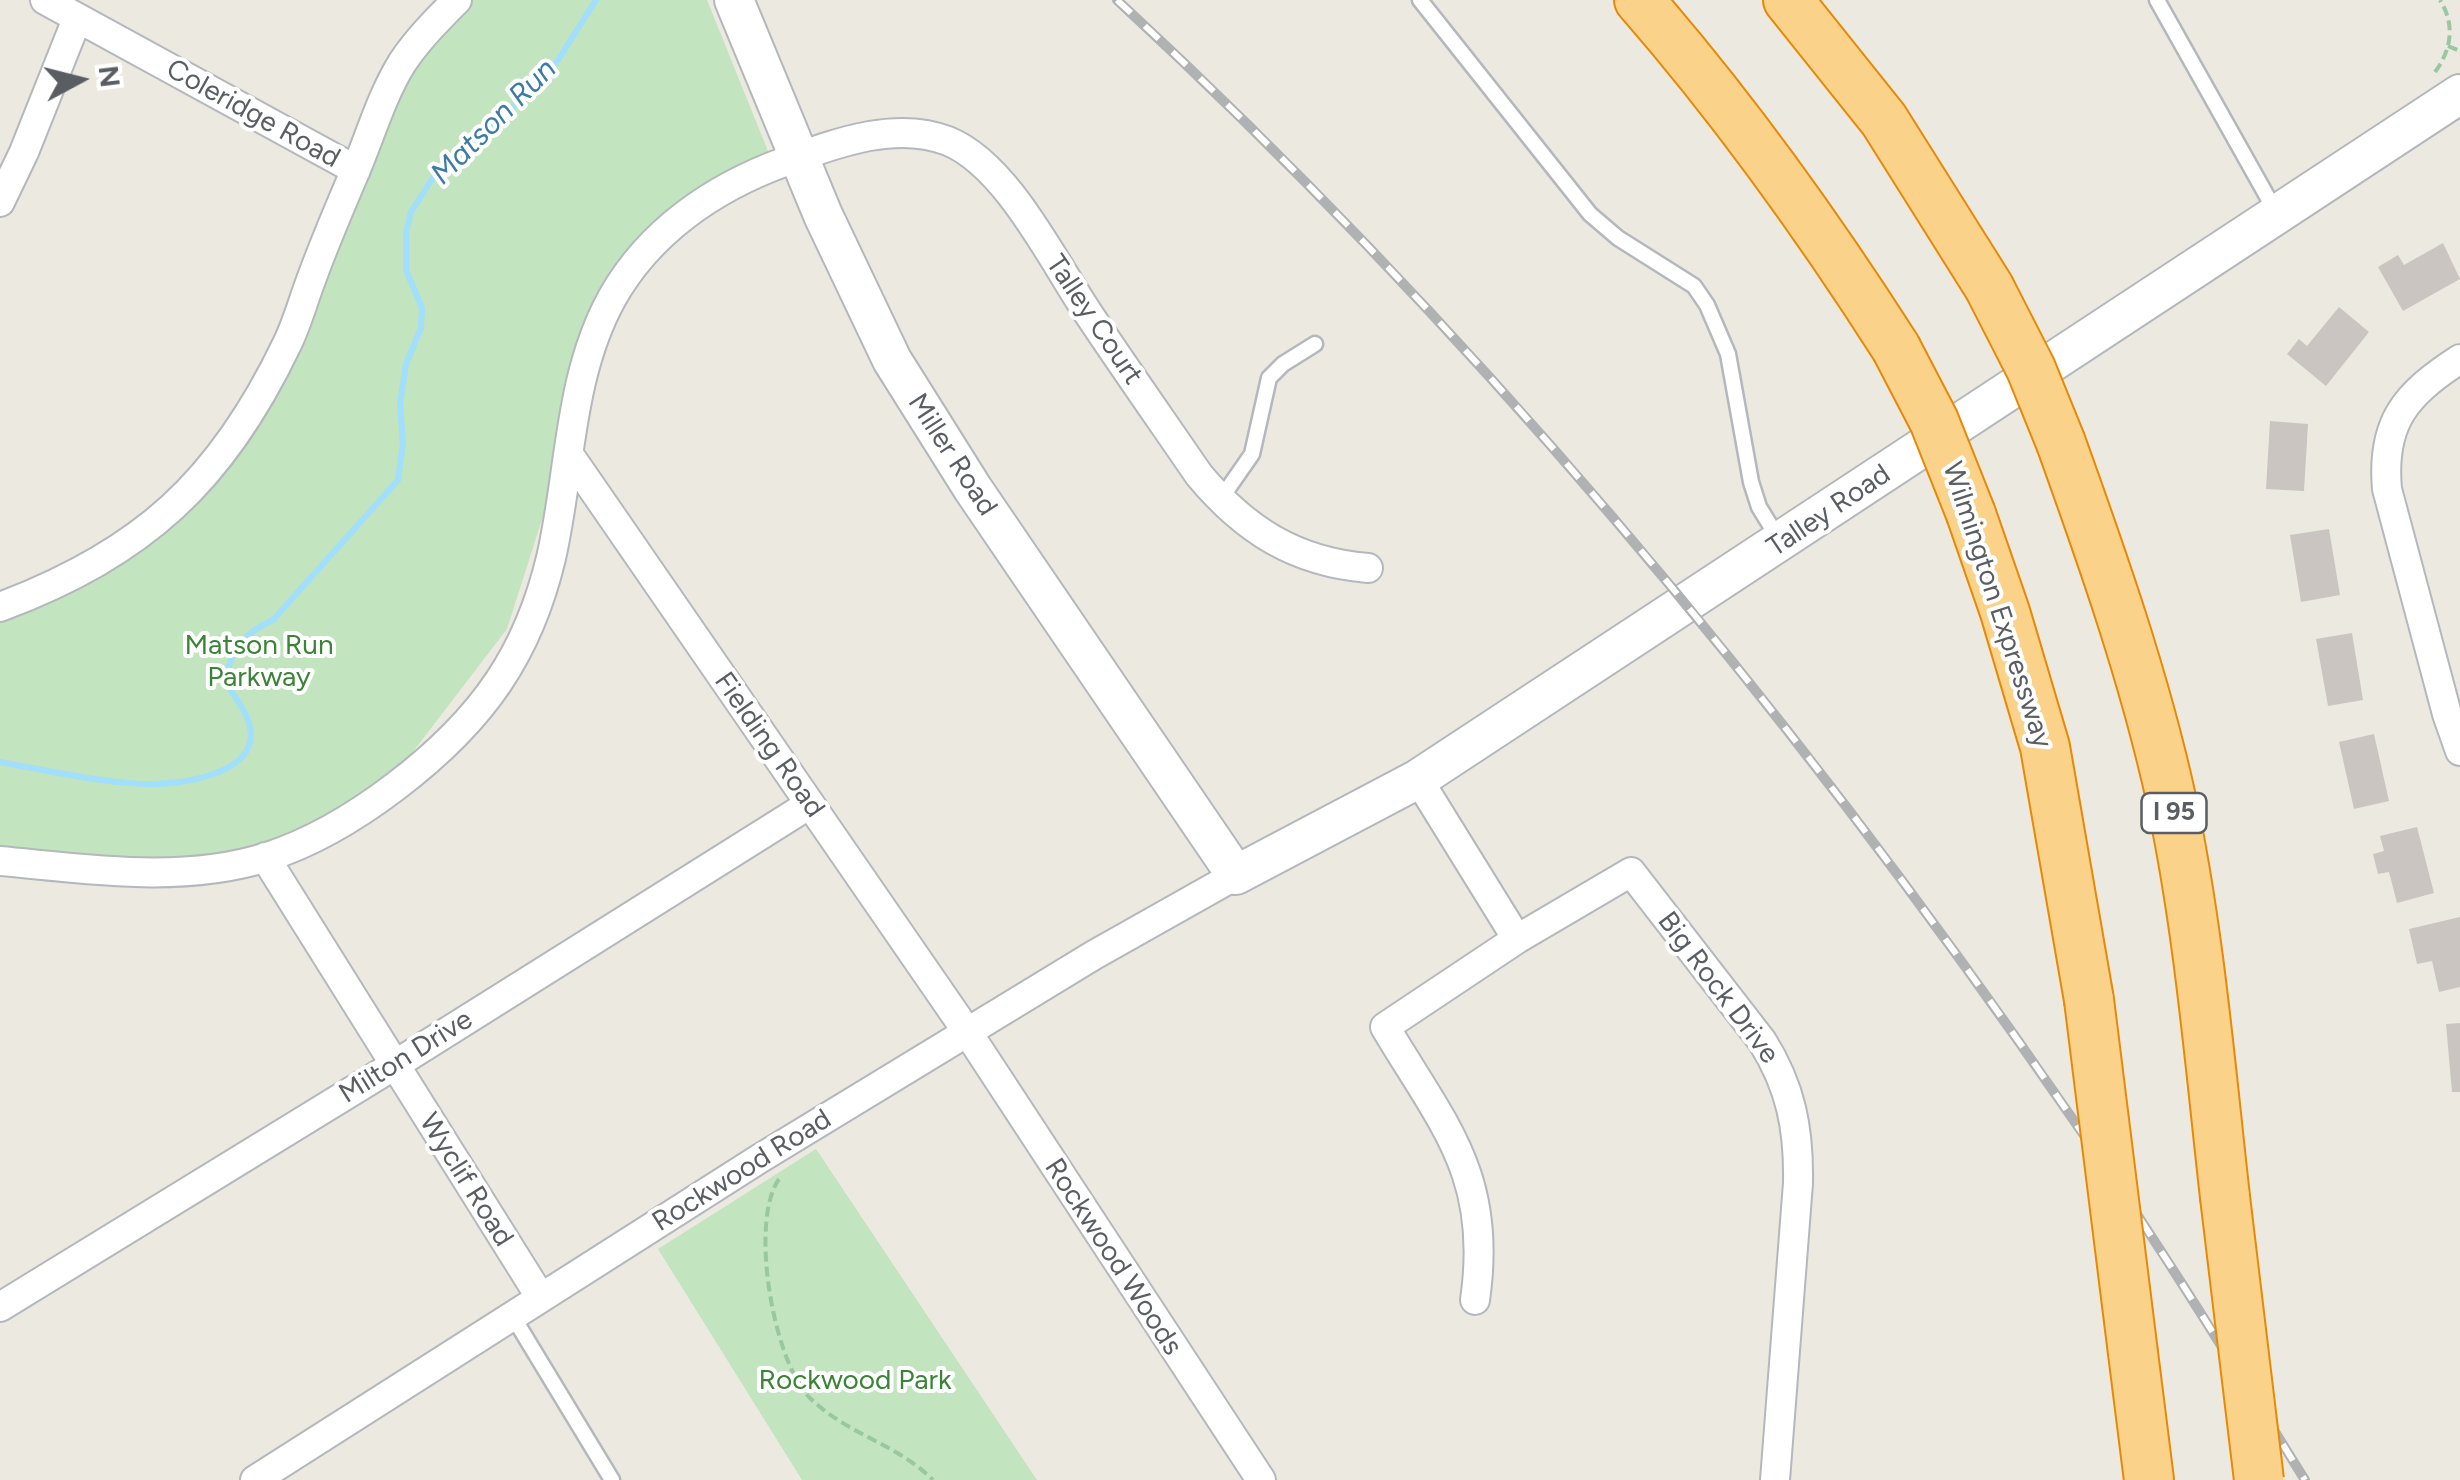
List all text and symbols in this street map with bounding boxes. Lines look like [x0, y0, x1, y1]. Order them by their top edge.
north arrow [30, 30, 130, 130]
street label: Coleridge Road [160, 52, 346, 176]
water label: Matson Run [424, 52, 564, 192]
text: N [92, 64, 128, 89]
street label: Talley Court [1038, 249, 1150, 391]
street label: Miller Road [900, 388, 1004, 522]
street label: Talley Road [1761, 458, 1897, 564]
street label: Wilmington Expressway [1935, 458, 2059, 752]
park label: Matson Run Parkway [184, 629, 334, 695]
street label: Fielding Road [707, 666, 831, 824]
road number: I 95 [2142, 793, 2206, 833]
street label: Big Rock Drive [1650, 906, 1786, 1070]
street label: Milton Drive [333, 1003, 479, 1111]
street label: Rockwood Road [646, 1103, 838, 1239]
street label: Wyclif Road [412, 1107, 520, 1253]
street label: Rockwood Woods [1037, 1152, 1189, 1362]
park label: Rockwood Park [758, 1364, 952, 1398]

